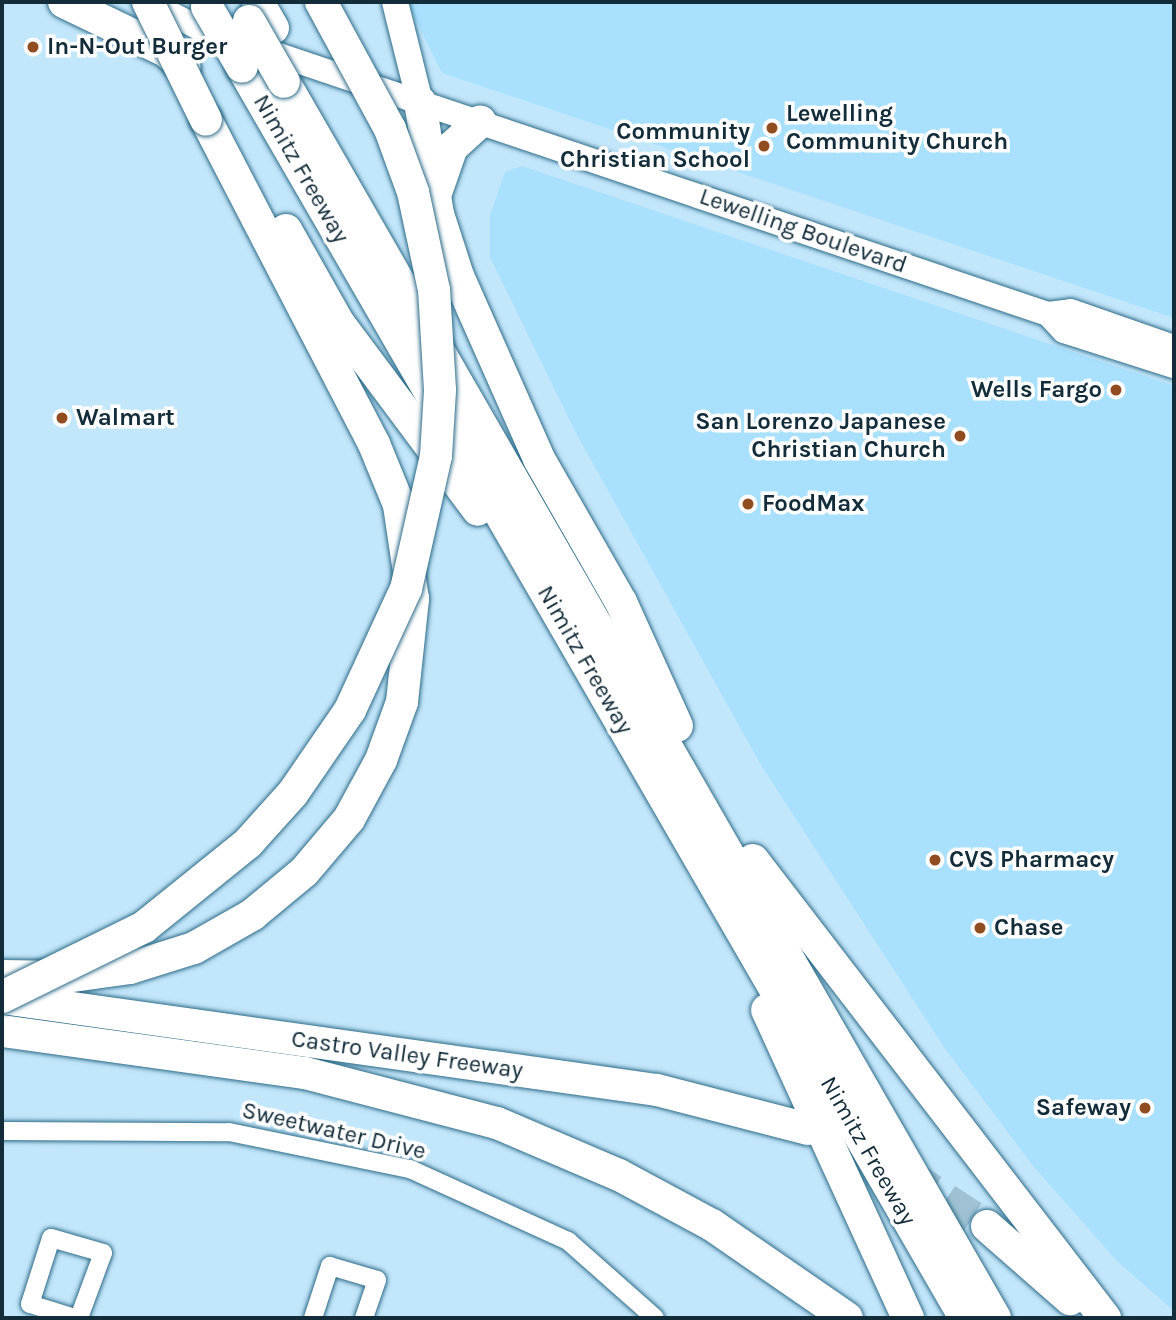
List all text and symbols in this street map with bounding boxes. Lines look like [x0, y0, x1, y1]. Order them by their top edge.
place label: In-N-Out Burger [47, 33, 227, 61]
marker: In-N-Out Burger [25, 39, 41, 55]
street label: Nimitz Freeway [247, 90, 355, 248]
place label: Lewelling Community Church [786, 100, 1008, 156]
place label: Community Christian School [560, 118, 750, 174]
marker: Lewelling Community Church [764, 120, 780, 136]
marker: Community Christian School [756, 138, 772, 154]
street label: Lewelling Boulevard [696, 182, 910, 280]
place label: Wells Fargo [971, 376, 1102, 404]
marker: Wells Fargo [1108, 382, 1124, 398]
place label: Walmart [76, 404, 175, 432]
place label: San Lorenzo Japanese Christian Church [695, 408, 946, 464]
marker: Walmart [54, 410, 70, 426]
marker: San Lorenzo Japanese Christian Church [952, 428, 968, 444]
place label: FoodMax [762, 490, 865, 518]
marker: FoodMax [740, 496, 756, 512]
street label: Nimitz Freeway [531, 581, 639, 739]
place label: CVS Pharmacy [949, 846, 1114, 874]
marker: CVS Pharmacy [927, 852, 943, 868]
place label: Chase [994, 914, 1064, 942]
marker: Chase [972, 920, 988, 936]
street label: Castro Valley Freeway [289, 1025, 525, 1085]
street label: Nimitz Freeway [814, 1072, 922, 1230]
place label: Safeway [1036, 1094, 1131, 1122]
street label: Sweetwater Drive [239, 1096, 429, 1166]
marker: Safeway [1137, 1100, 1153, 1116]

